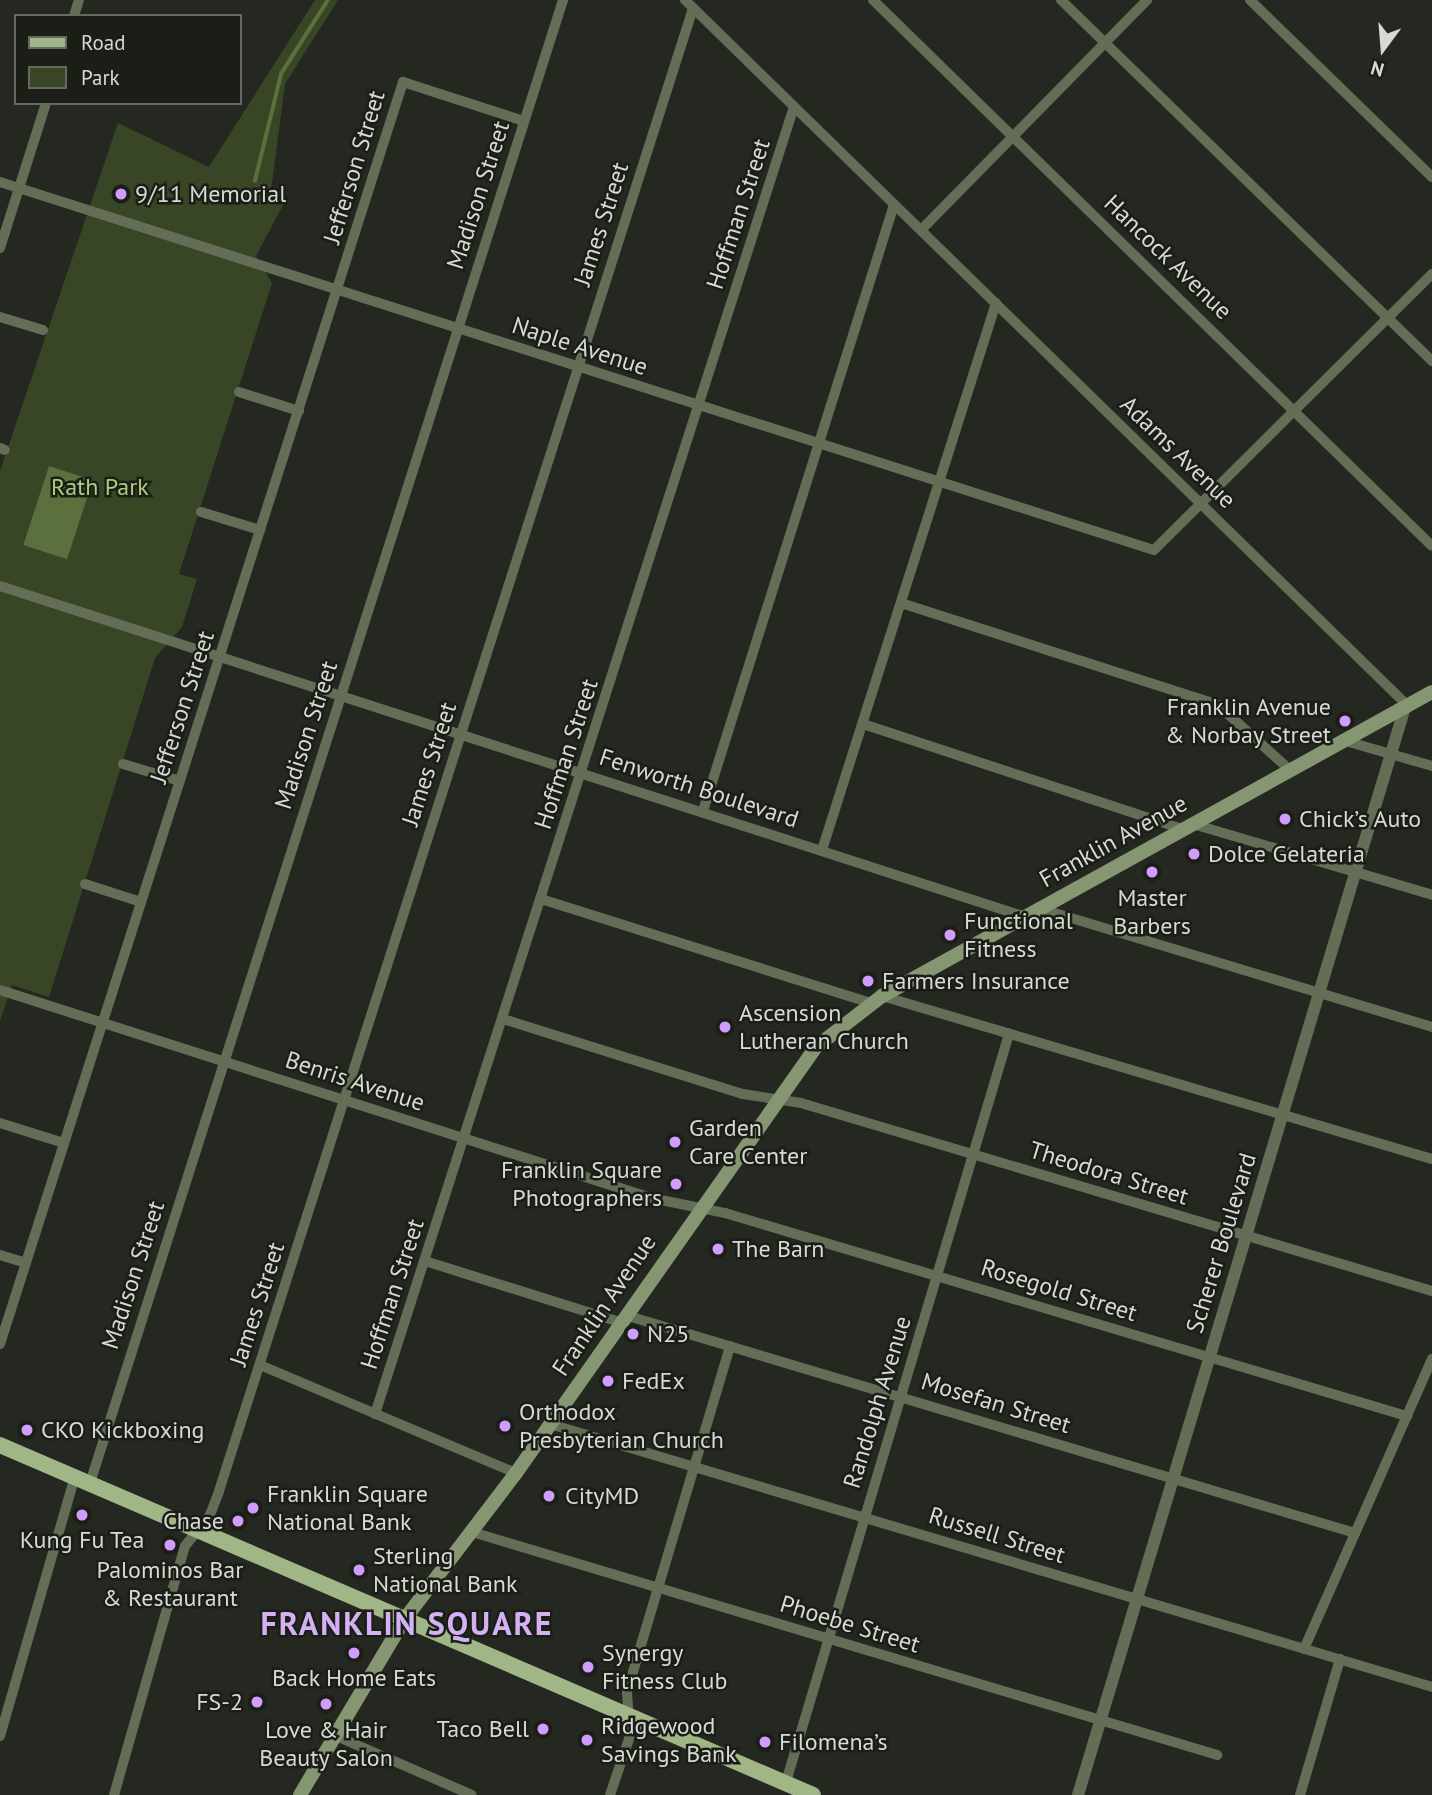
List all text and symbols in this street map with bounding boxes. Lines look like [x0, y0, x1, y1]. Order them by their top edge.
legend [14, 14, 242, 105]
north arrow [1348, 14, 1418, 84]
text: Road [81, 29, 125, 56]
text: N [1368, 56, 1387, 82]
text: Park [81, 64, 120, 91]
street label: Jefferson Street [317, 87, 391, 247]
street label: Madison Street [441, 117, 515, 273]
street label: Hoffman Street [700, 135, 776, 293]
street label: James Street [567, 159, 635, 289]
place label: 9/11 Memorial [135, 180, 286, 208]
marker: 9/11 Memorial [113, 186, 129, 202]
street label: Hancock Avenue [1098, 188, 1238, 326]
street label: Naple Avenue [508, 310, 652, 382]
street label: Adams Avenue [1114, 390, 1242, 514]
park label: Rath Park [51, 473, 149, 501]
street label: Jefferson Street [144, 627, 220, 787]
street label: Madison Street [269, 657, 343, 813]
street label: Hoffman Street [528, 675, 604, 833]
place label: Franklin Avenue & Norbay Street [1164, 693, 1331, 749]
street label: James Street [395, 699, 463, 829]
marker: Franklin Avenue & Norbay Street [1337, 713, 1353, 729]
street label: Fenworth Boulevard [596, 742, 802, 834]
street label: Franklin Avenue [1034, 788, 1192, 894]
place label: Chick’s Auto [1299, 805, 1422, 833]
marker: Chick’s Auto [1277, 811, 1293, 827]
place label: Dolce Gelateria [1208, 840, 1365, 868]
marker: Dolce Gelateria [1186, 846, 1202, 862]
marker: Master Barbers [1144, 864, 1160, 880]
place label: Master Barbers [1113, 884, 1191, 940]
place label: Functional Fitness [964, 907, 1073, 963]
marker: Functional Fitness [942, 927, 958, 943]
place label: Farmers Insurance [882, 967, 1070, 995]
marker: Farmers Insurance [860, 973, 876, 989]
place label: Ascension Lutheran Church [739, 999, 909, 1055]
marker: Ascension Lutheran Church [717, 1019, 733, 1035]
street label: Benris Avenue [281, 1045, 429, 1117]
place label: Garden Care Center [689, 1114, 807, 1170]
marker: Garden Care Center [667, 1134, 683, 1150]
street label: Theodora Street [1026, 1135, 1192, 1211]
street label: Scherer Boulevard [1180, 1149, 1262, 1337]
place label: Franklin Square Photographers [501, 1156, 662, 1212]
marker: Franklin Square Photographers [668, 1176, 684, 1192]
street label: Madison Street [96, 1197, 170, 1353]
street label: Hoffman Street [354, 1215, 430, 1373]
street label: Franklin Avenue [546, 1229, 662, 1381]
place label: The Barn [732, 1235, 824, 1263]
street label: James Street [223, 1239, 291, 1369]
marker: The Barn [710, 1241, 726, 1257]
street label: Rosegold Street [978, 1253, 1140, 1327]
street label: Randolph Avenue [837, 1312, 917, 1492]
place label: N25 [647, 1320, 689, 1348]
marker: N25 [625, 1326, 641, 1342]
place label: FedEx [622, 1367, 685, 1395]
street label: Mosefan Street [918, 1367, 1074, 1439]
marker: FedEx [600, 1373, 616, 1389]
place label: Orthodox Presbyterian Church [519, 1398, 724, 1454]
place label: CKO Kickboxing [41, 1416, 204, 1444]
marker: Orthodox Presbyterian Church [497, 1418, 513, 1434]
marker: CKO Kickboxing [19, 1422, 35, 1438]
place label: Franklin Square National Bank [267, 1480, 428, 1536]
place label: CityMD [565, 1482, 639, 1510]
marker: CityMD [539, 1486, 559, 1506]
marker: Franklin Square National Bank [245, 1500, 261, 1516]
street label: Russell Street [925, 1501, 1069, 1569]
marker: Kung Fu Tea [74, 1507, 90, 1523]
place label: Chase [163, 1507, 224, 1535]
marker: Chase [230, 1513, 246, 1529]
place label: Kung Fu Tea [19, 1526, 145, 1554]
marker: Palominos Bar & Restaurant [162, 1537, 178, 1553]
place label: Sterling National Bank [373, 1542, 517, 1598]
place label: Palominos Bar & Restaurant [97, 1556, 243, 1612]
marker: Sterling National Bank [351, 1562, 367, 1578]
street label: Phoebe Street [777, 1589, 923, 1659]
district label: FRANKLIN SQUARE [262, 1604, 552, 1642]
place label: Synergy Fitness Club [602, 1639, 728, 1695]
marker: Back Home Eats [346, 1645, 362, 1661]
marker: Synergy Fitness Club [580, 1659, 596, 1675]
place label: Back Home Eats [272, 1664, 436, 1692]
place label: FS-2 [196, 1688, 243, 1716]
marker: FS-2 [249, 1694, 265, 1710]
marker: Love & Hair Beauty Salon [318, 1696, 334, 1712]
place label: Ridgewood Savings Bank [601, 1712, 737, 1768]
place label: Taco Bell [437, 1715, 529, 1743]
place label: Love & Hair Beauty Salon [259, 1716, 393, 1772]
marker: Taco Bell [535, 1721, 551, 1737]
place label: Filomena’s [779, 1728, 888, 1756]
marker: Ridgewood Savings Bank [579, 1732, 595, 1748]
marker: Filomena’s [757, 1734, 773, 1750]

